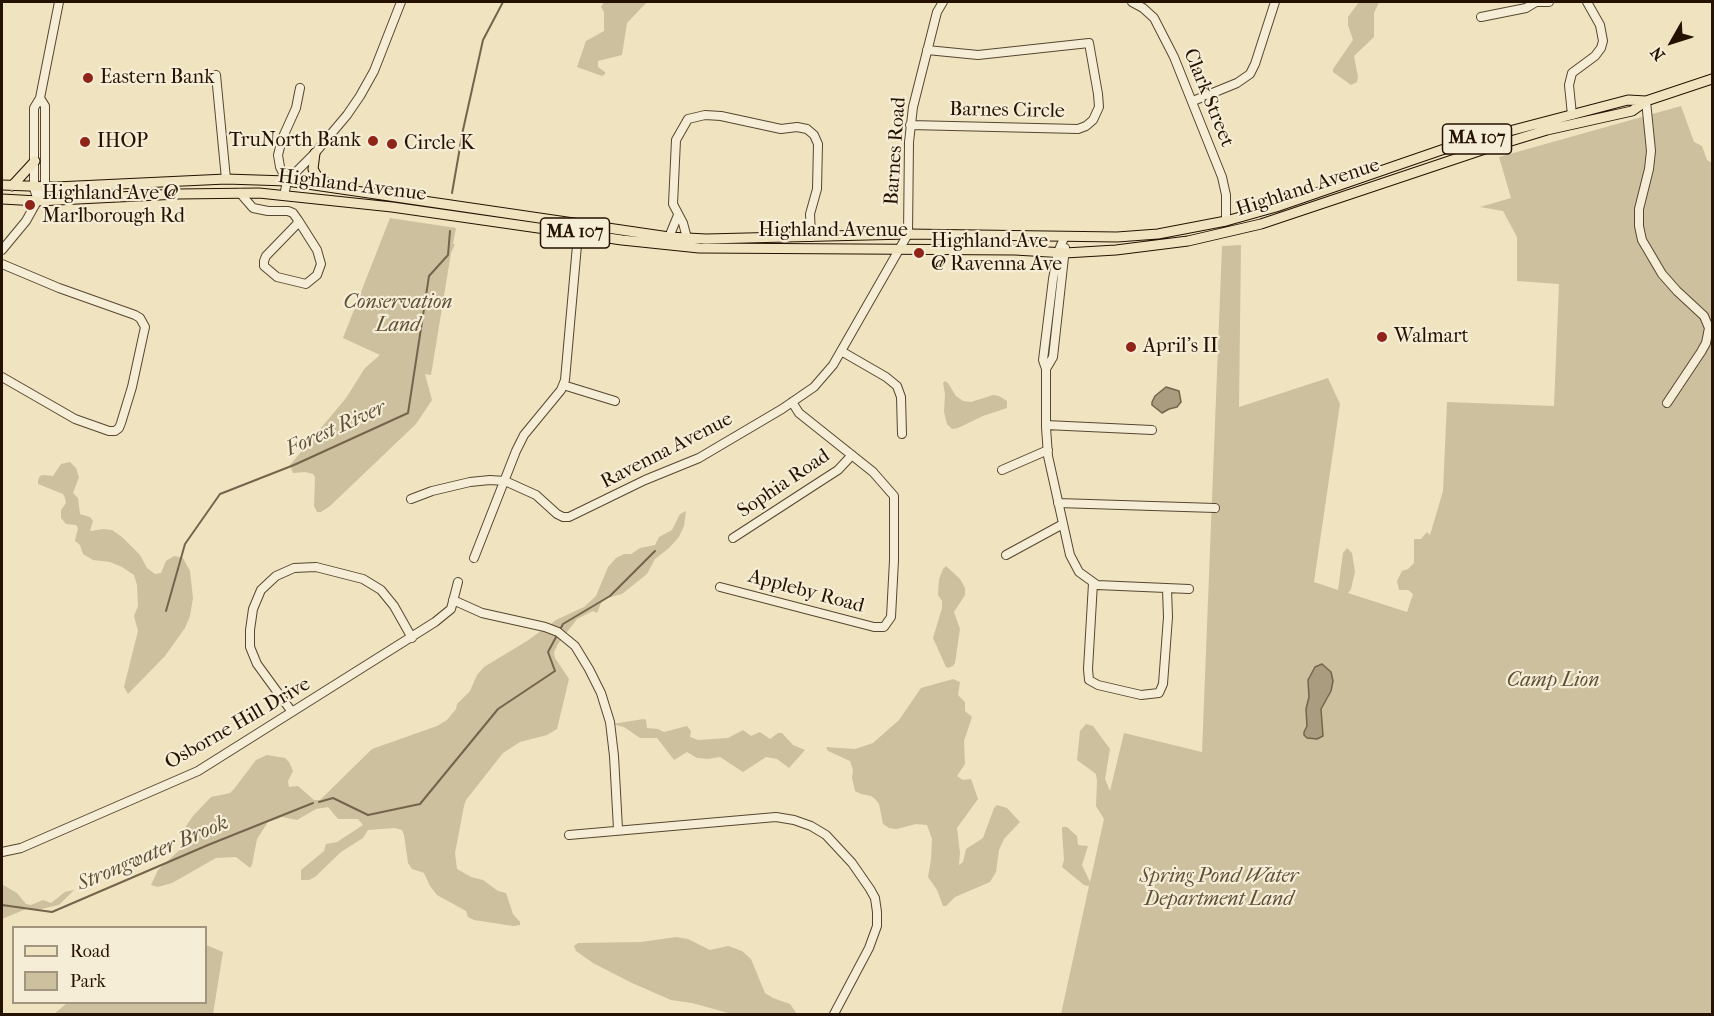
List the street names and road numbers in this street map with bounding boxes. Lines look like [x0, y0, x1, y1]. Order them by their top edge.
street label: Clark Street [1177, 45, 1239, 151]
street label: Barnes Road [880, 96, 912, 206]
street label: Barnes Circle [949, 98, 1065, 124]
road number: MA 107 [1442, 124, 1512, 154]
street label: Highland Avenue [1233, 153, 1383, 223]
street label: Highland Avenue [276, 165, 428, 207]
road number: MA 107 [540, 218, 610, 248]
street label: Highland Avenue [758, 219, 908, 243]
street label: Ravenna Avenue [597, 408, 737, 494]
street label: Sophia Road [733, 444, 835, 524]
street label: Appleby Road [745, 565, 867, 619]
street label: Osborne Hill Drive [161, 673, 315, 775]

